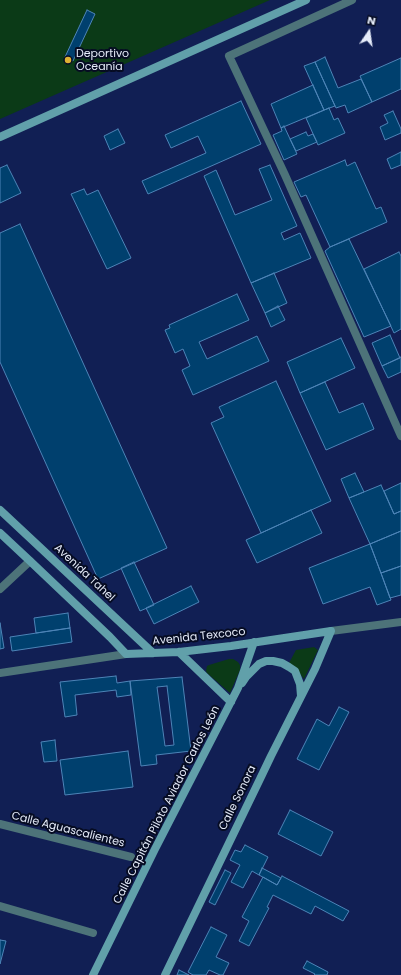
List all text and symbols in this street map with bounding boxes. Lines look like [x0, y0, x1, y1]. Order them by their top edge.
north arrow [349, 12, 389, 52]
text: N [366, 12, 378, 29]
place label: Deportivo Oceanía [76, 47, 129, 73]
marker: Deportivo Oceanía [63, 55, 73, 65]
street label: Avenida Tahel [51, 542, 117, 604]
street label: Avenida Texcoco [152, 626, 246, 648]
street label: Calle Capitán Piloto Aviador Carlos León [111, 704, 223, 906]
street label: Calle Sonora [217, 764, 259, 832]
street label: Calle Aguascalientes [10, 810, 126, 850]

